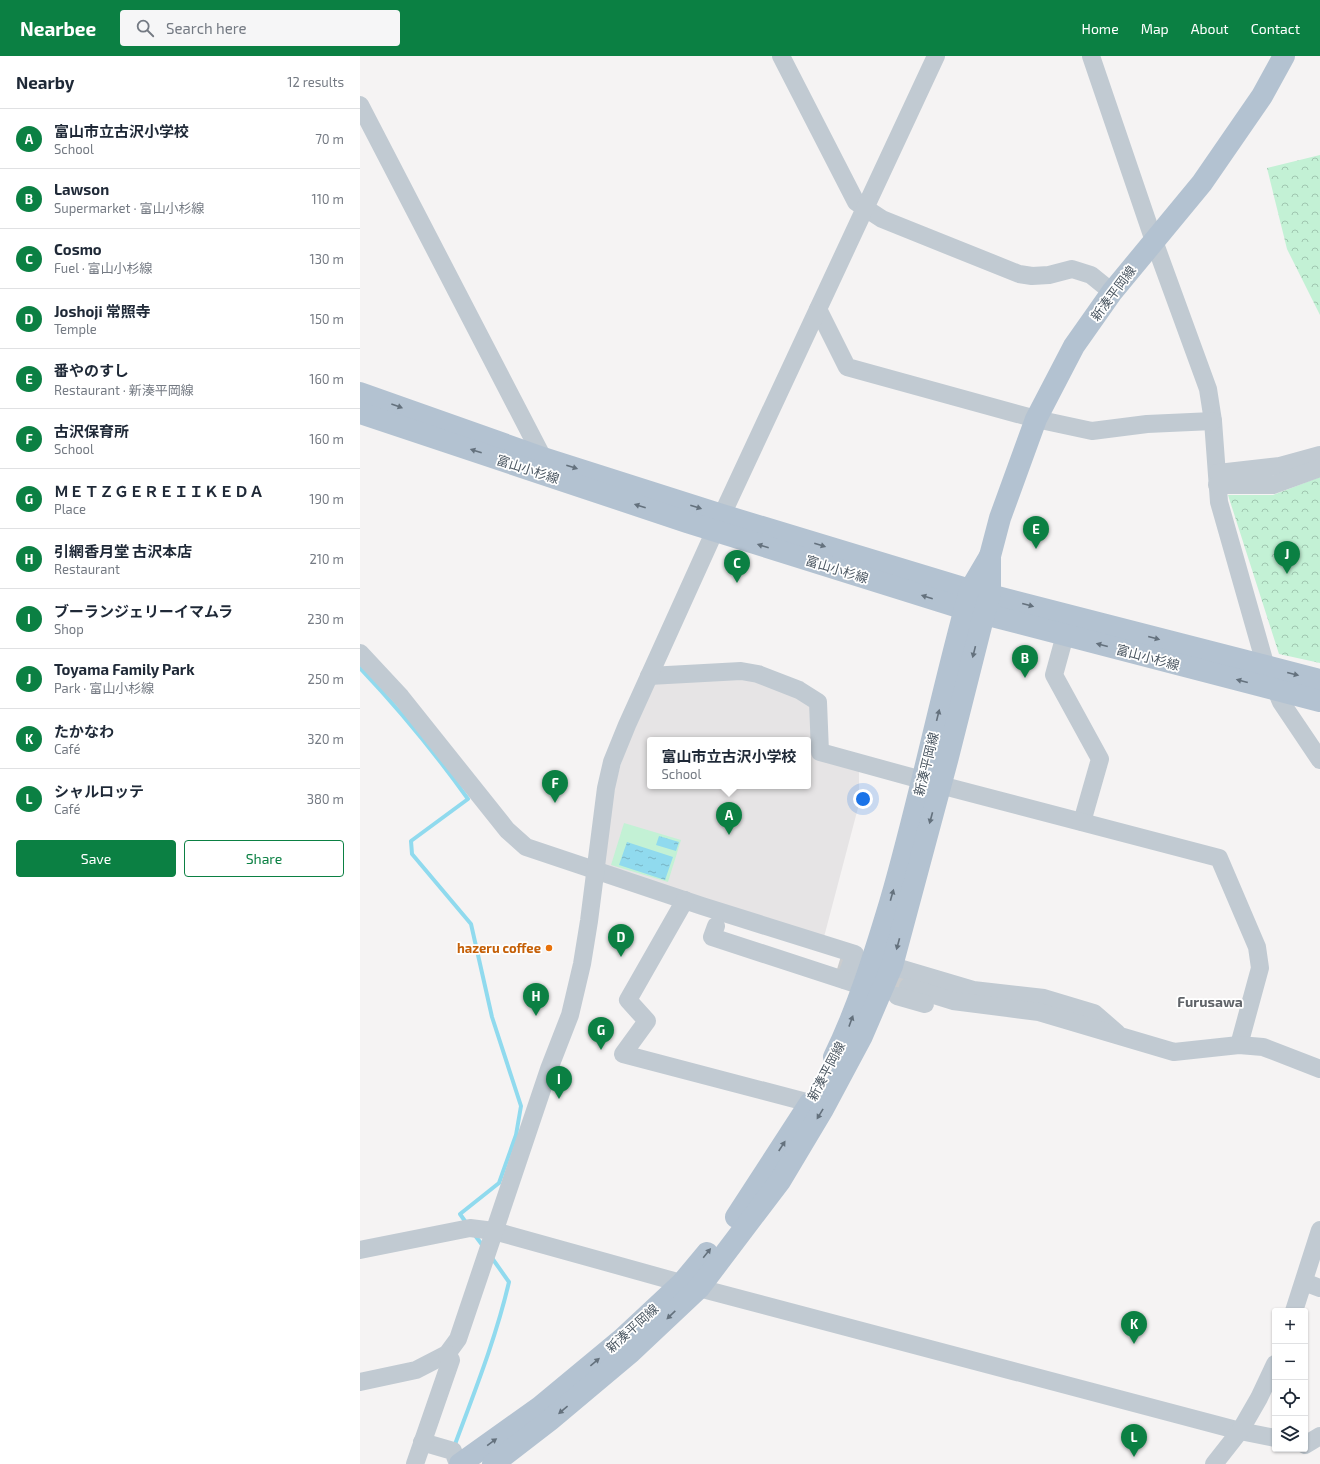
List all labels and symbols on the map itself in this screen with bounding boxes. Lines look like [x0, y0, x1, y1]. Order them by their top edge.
street label: 新湊平岡線 [1087, 262, 1139, 324]
one-way arrow [391, 403, 403, 409]
one-way arrow [470, 448, 482, 454]
street label: 富山小杉線 [495, 451, 561, 487]
one-way arrow [567, 464, 579, 470]
one-way arrow [633, 502, 645, 508]
one-way arrow [690, 504, 702, 510]
pin: E [1023, 516, 1049, 549]
pin: J [1274, 541, 1300, 574]
one-way arrow [815, 542, 827, 548]
one-way arrow [757, 543, 769, 549]
pin: C [724, 550, 750, 583]
street label: 富山小杉線 [804, 552, 870, 586]
one-way arrow [921, 594, 933, 600]
one-way arrow [1022, 602, 1034, 608]
one-way arrow [1148, 635, 1160, 641]
one-way arrow [1096, 641, 1108, 647]
street label: 富山小杉線 [1115, 641, 1181, 673]
pin: B [1012, 645, 1038, 678]
one-way arrow [971, 646, 977, 658]
one-way arrow [1287, 671, 1299, 677]
one-way arrow [1235, 678, 1247, 684]
one-way arrow [935, 709, 941, 721]
street label: 新湊平岡線 [910, 731, 942, 797]
pin: F [542, 770, 568, 803]
your location [853, 789, 873, 809]
pin: A [716, 802, 742, 835]
one-way arrow [928, 813, 934, 825]
one-way arrow [889, 889, 895, 901]
pin: D [608, 924, 634, 957]
one-way arrow [895, 938, 901, 950]
place label: hazeru coffee [457, 940, 541, 956]
marker: hazeru coffee [544, 943, 554, 953]
pin: H [523, 983, 549, 1016]
district label: Furusawa [1177, 993, 1243, 1010]
one-way arrow [848, 1014, 854, 1026]
pin: G [588, 1017, 614, 1050]
street label: 新湊平岡線 [804, 1039, 848, 1103]
pin: I [546, 1066, 572, 1099]
one-way arrow [816, 1109, 824, 1119]
one-way arrow [778, 1141, 785, 1152]
one-way arrow [702, 1247, 711, 1258]
street label: 新湊平岡線 [602, 1300, 662, 1356]
one-way arrow [666, 1310, 676, 1319]
pin: K [1121, 1311, 1147, 1344]
one-way arrow [589, 1357, 600, 1366]
one-way arrow [557, 1405, 568, 1414]
pin: L [1121, 1424, 1147, 1457]
one-way arrow [487, 1438, 498, 1446]

